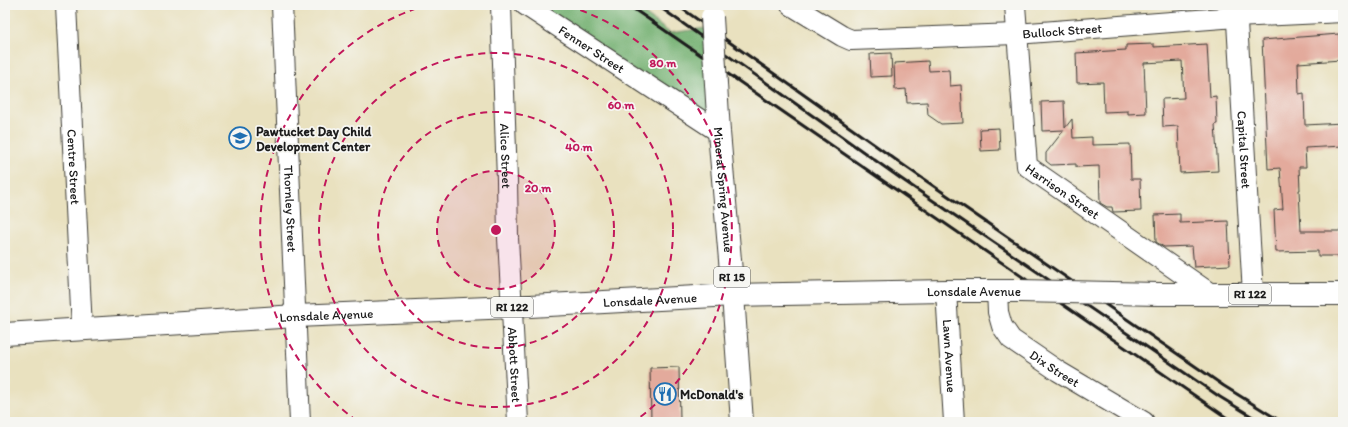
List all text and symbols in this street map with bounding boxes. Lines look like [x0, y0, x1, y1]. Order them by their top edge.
street label: Bullock Street [1022, 20, 1103, 41]
street label: Fenner Street [556, 22, 627, 76]
text: 80 m [650, 56, 677, 70]
text: 60 m [608, 98, 635, 112]
street label: Capital Street [1234, 110, 1254, 189]
street label: Alice Street [497, 123, 514, 189]
place label: Pawtucket Day Child Development Center [256, 124, 372, 155]
school or university icon: Pawtucket Day Child Development Center [227, 125, 253, 151]
street label: Mineral Spring Avenue [711, 126, 736, 253]
street label: Centre Street [64, 129, 83, 205]
text: 40 m [565, 140, 594, 154]
street label: Harrison Street [1023, 160, 1102, 222]
street label: Thornley Street [281, 165, 300, 253]
text: 20 m [525, 181, 552, 195]
centre of rings [489, 223, 503, 237]
road number: RI 15 [714, 267, 750, 287]
street label: Lonsdale Avenue [927, 284, 1021, 299]
road number: RI 122 [1229, 284, 1271, 304]
street label: Lonsdale Avenue [603, 290, 697, 310]
road number: RI 122 [491, 297, 533, 317]
street label: Lonsdale Avenue [279, 306, 374, 325]
street label: Lawn Avenue [940, 319, 959, 393]
street label: Abbott Street [505, 327, 524, 403]
street label: Dix Street [1027, 347, 1082, 390]
restaurant icon: McDonald's [652, 381, 678, 407]
place label: McDonald's [680, 387, 744, 402]

